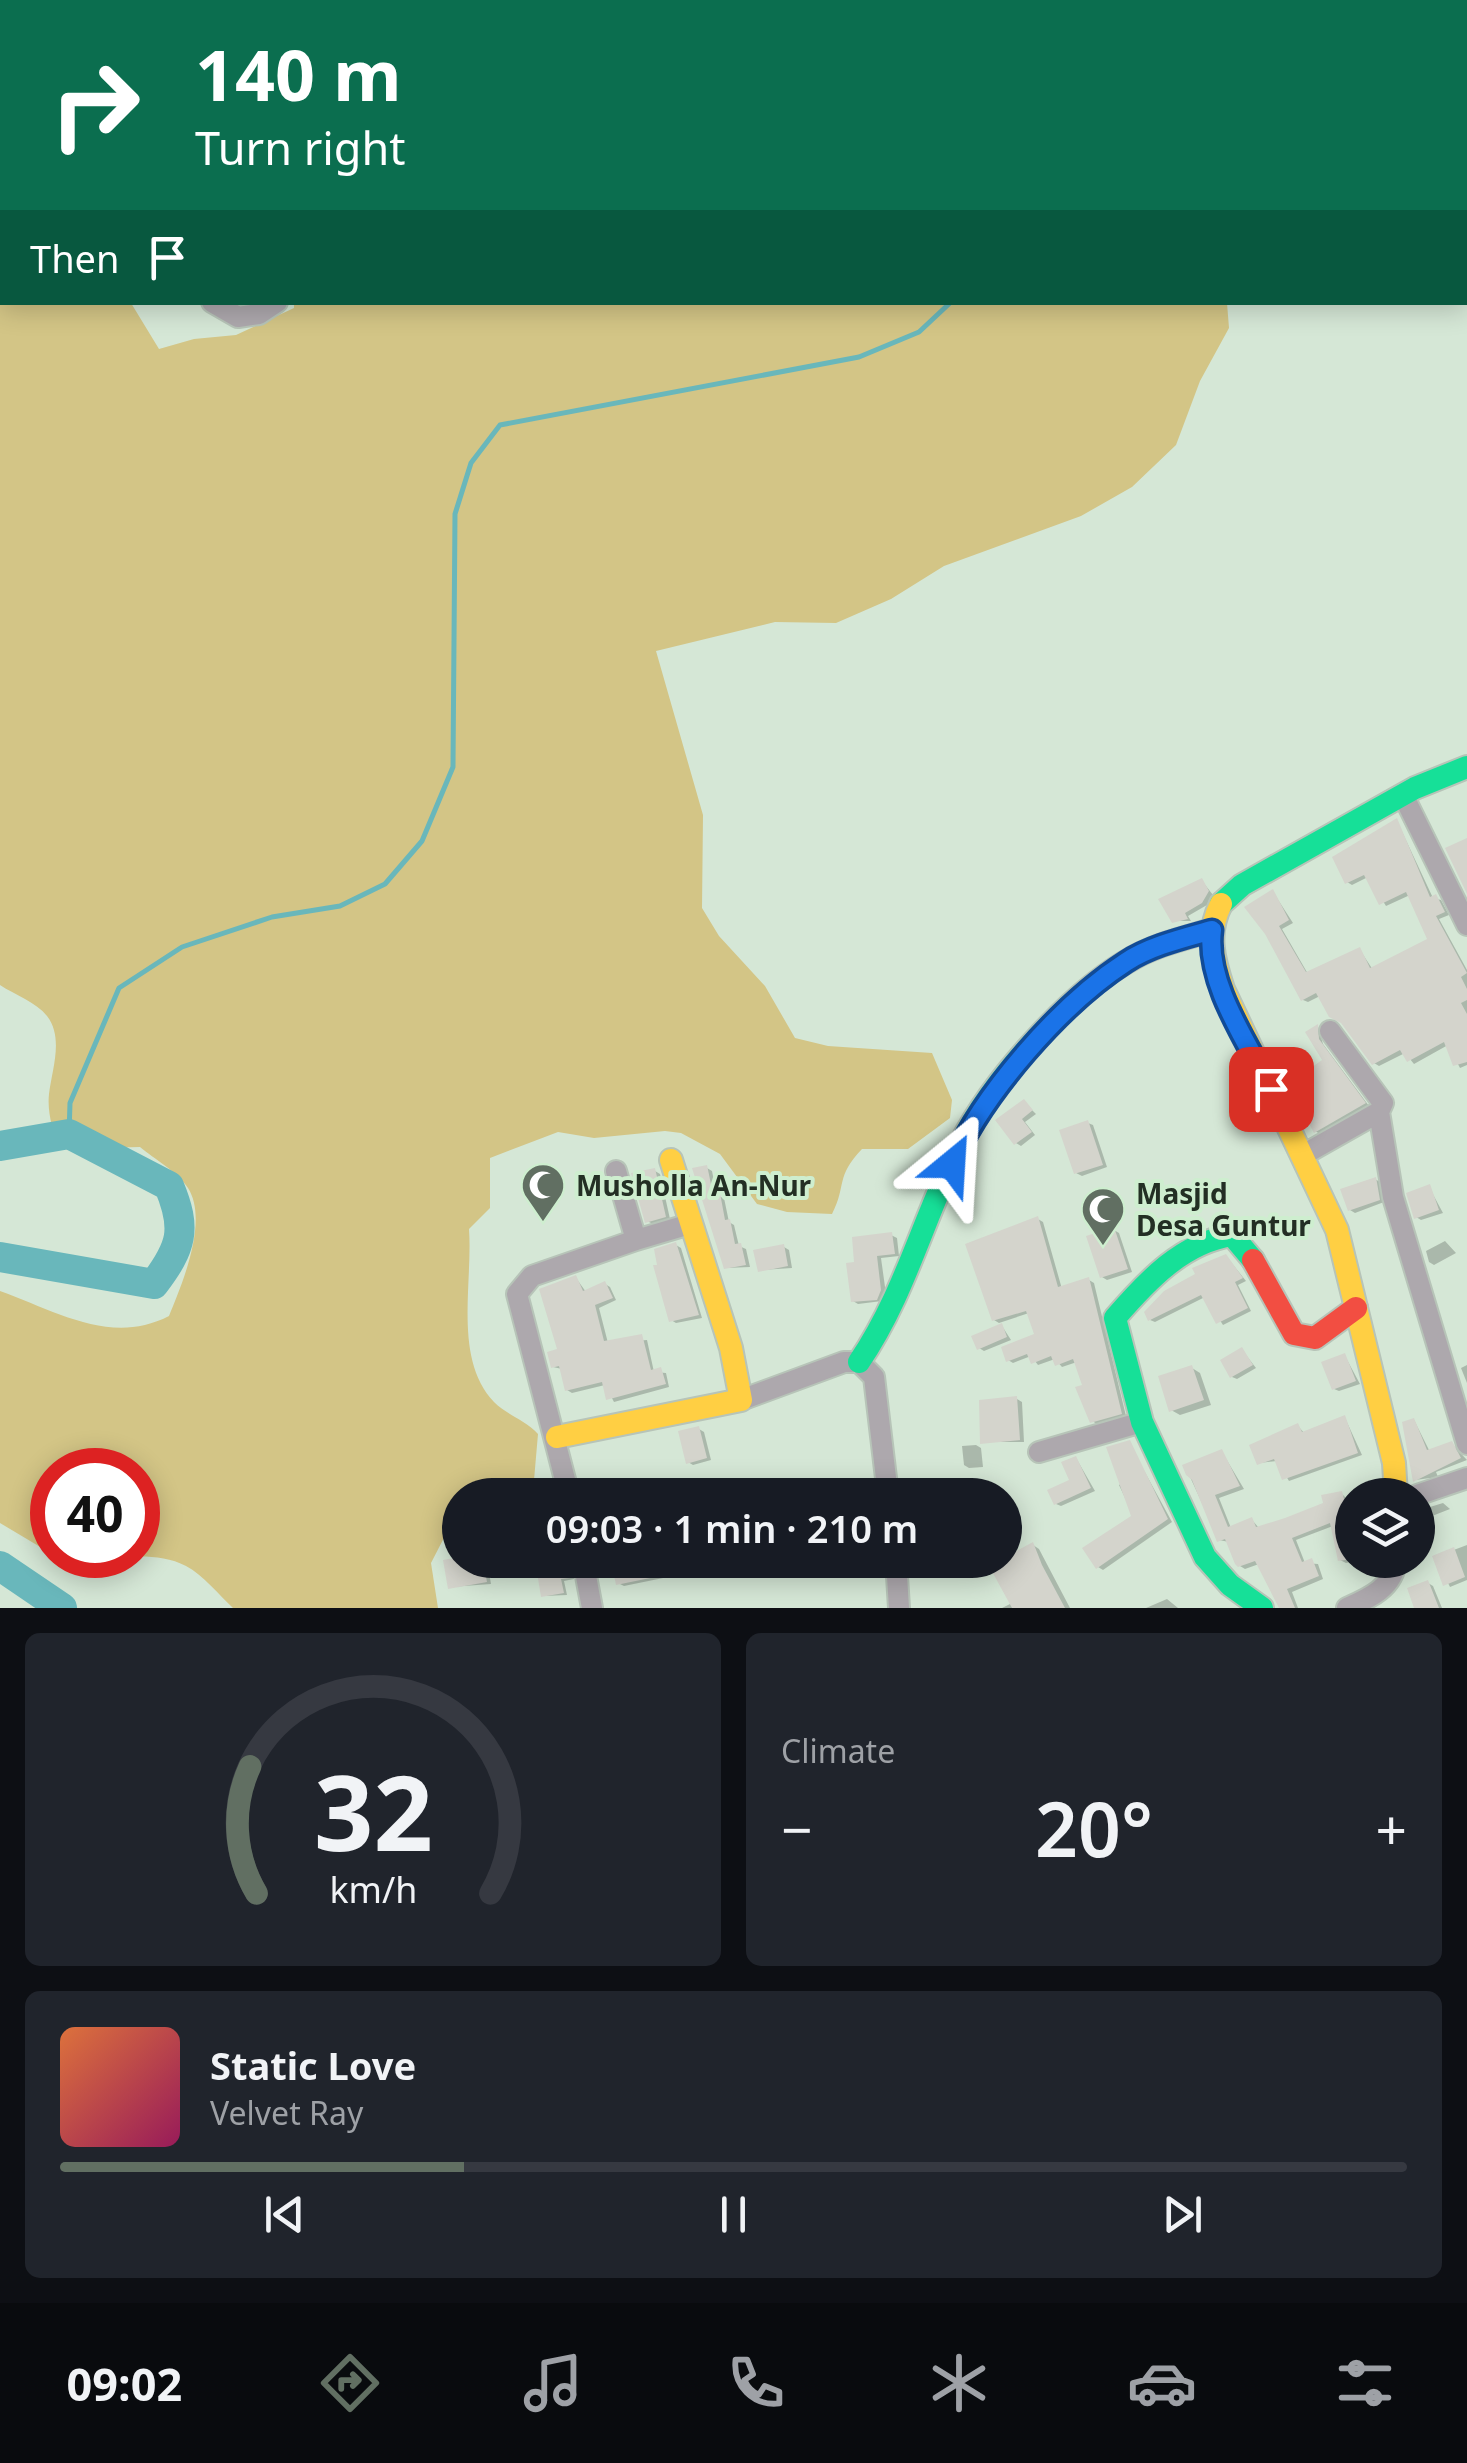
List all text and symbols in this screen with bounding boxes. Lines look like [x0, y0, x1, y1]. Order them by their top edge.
text: 140 m [195, 26, 402, 122]
icon: right [30, 40, 160, 170]
text: Turn right [195, 117, 406, 178]
icon: arrive [140, 230, 195, 285]
text: Then [30, 232, 120, 284]
pin [1229, 1047, 1314, 1132]
icon: arrive [1244, 1062, 1299, 1117]
position arrow [900, 1112, 1004, 1216]
mosque icon: Musholla An-Nur [520, 1162, 566, 1223]
place label: Musholla An-Nur [576, 1166, 812, 1204]
place label: Masjid Desa Guntur [1136, 1174, 1311, 1244]
mosque icon: Masjid Desa Guntur [1080, 1186, 1126, 1247]
speed limit sign: 40 [30, 1448, 160, 1578]
map controls [1335, 1478, 1435, 1578]
button: layers [1335, 1478, 1435, 1578]
text: 09:03 · 1 min · 210 m [546, 1502, 918, 1554]
text: Climate [781, 1729, 895, 1772]
text: 32 [314, 1740, 432, 1881]
text: 20° [1035, 1777, 1153, 1879]
text: − [781, 1791, 812, 1866]
text: + [1376, 1791, 1407, 1866]
text: km/h [329, 1865, 417, 1913]
text: Static Love [210, 2039, 416, 2091]
text: Velvet Ray [210, 2091, 363, 2134]
icon: previous [257, 2187, 312, 2242]
icon: pause [706, 2187, 761, 2242]
icon: next [1155, 2187, 1210, 2242]
icon: directions [315, 2348, 385, 2418]
icon: music [518, 2348, 588, 2418]
icon: phone [721, 2348, 791, 2418]
icon: climate [924, 2348, 994, 2418]
icon: car [1127, 2348, 1197, 2418]
icon: filters [1330, 2348, 1400, 2418]
text: 09:02 [67, 2353, 182, 2414]

